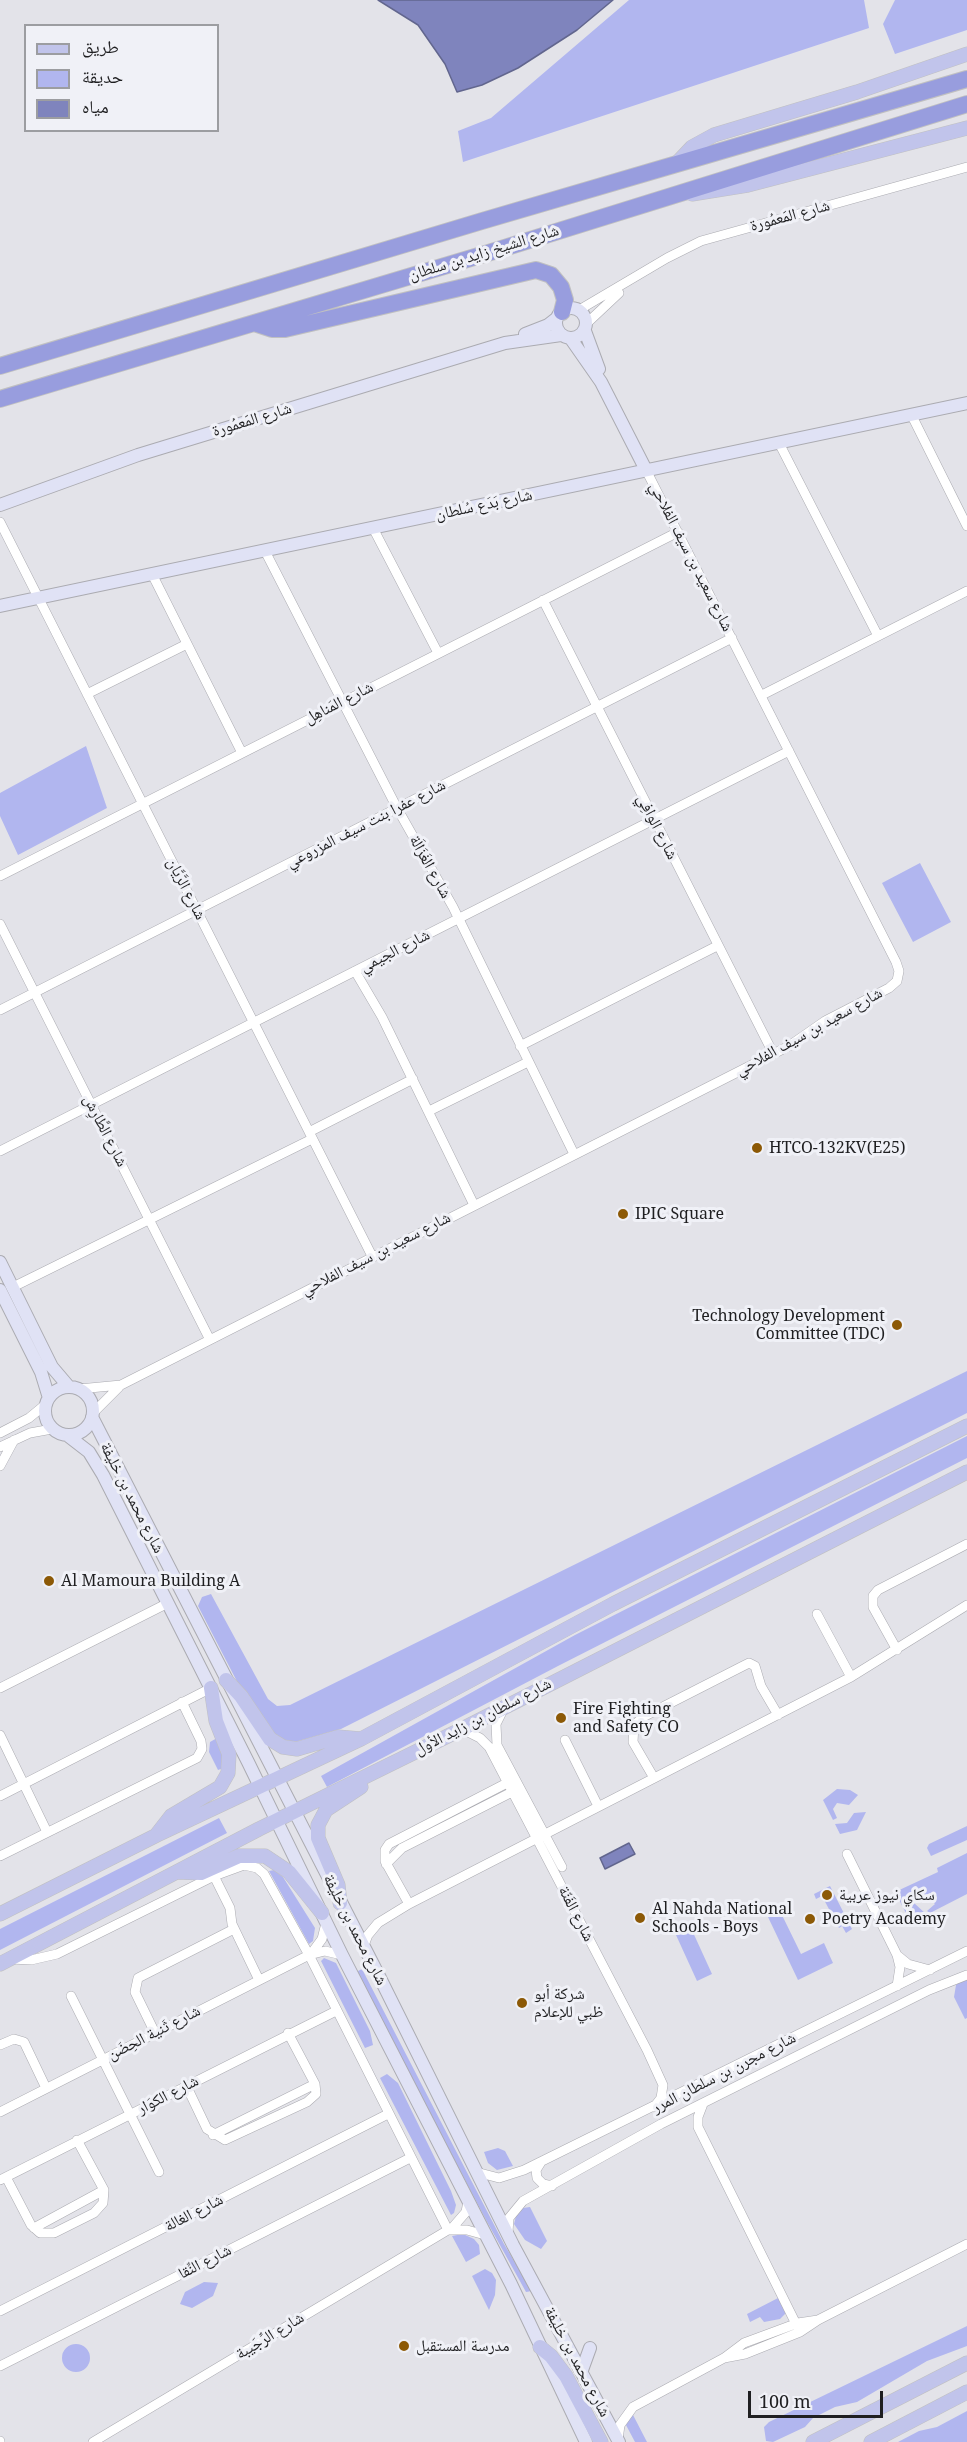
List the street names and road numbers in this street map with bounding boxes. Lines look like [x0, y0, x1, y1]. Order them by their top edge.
street label: شارع المَعمُورة [748, 196, 832, 236]
street label: شارع الشيخ زايد بن سلطان [407, 221, 561, 285]
street label: شارع المَعمُورة [210, 399, 294, 441]
street label: شارع سعيد بن سيف الفلاحي [645, 479, 737, 635]
street label: شارع بَدَع سُلطان [434, 485, 534, 525]
street label: شارع المَناهِل [301, 677, 377, 729]
street label: شارع عفرا بنت سيف المزروعي [283, 775, 449, 873]
street label: شارع الوافِي [632, 791, 682, 863]
street label: شارع الغَزَالَة [405, 832, 455, 902]
street label: شارع الرَّيَّان [162, 855, 210, 923]
street label: شارع الجيمي [357, 925, 433, 977]
street label: شارع سعيد بن سيف الفلاحي [732, 984, 886, 1080]
street label: شارع الطَّارِش [79, 1092, 131, 1170]
street label: شارع سعيد بن سيف الفلاحي [298, 1208, 454, 1300]
street label: شارع محمد بن خليفة [96, 1439, 168, 1557]
street label: شارع سلطان بن زايد الأول [411, 1674, 555, 1760]
street label: شارع محمد بن خليفة [319, 1871, 391, 1989]
street label: شارع الفَنّة [554, 1883, 598, 1945]
street label: شارع ثَنية الحِضَن [104, 2001, 204, 2065]
street label: شارع مجرن بن سلطان المرر [649, 2028, 799, 2118]
street label: شارع الكوَار [134, 2071, 202, 2119]
street label: شارع الغالة [162, 2190, 226, 2236]
street label: شارع النِّقا [175, 2241, 235, 2283]
street label: شارع محمد بن خليفة [540, 2304, 614, 2420]
street label: شارع الرِّجَيبة [232, 2308, 308, 2364]

